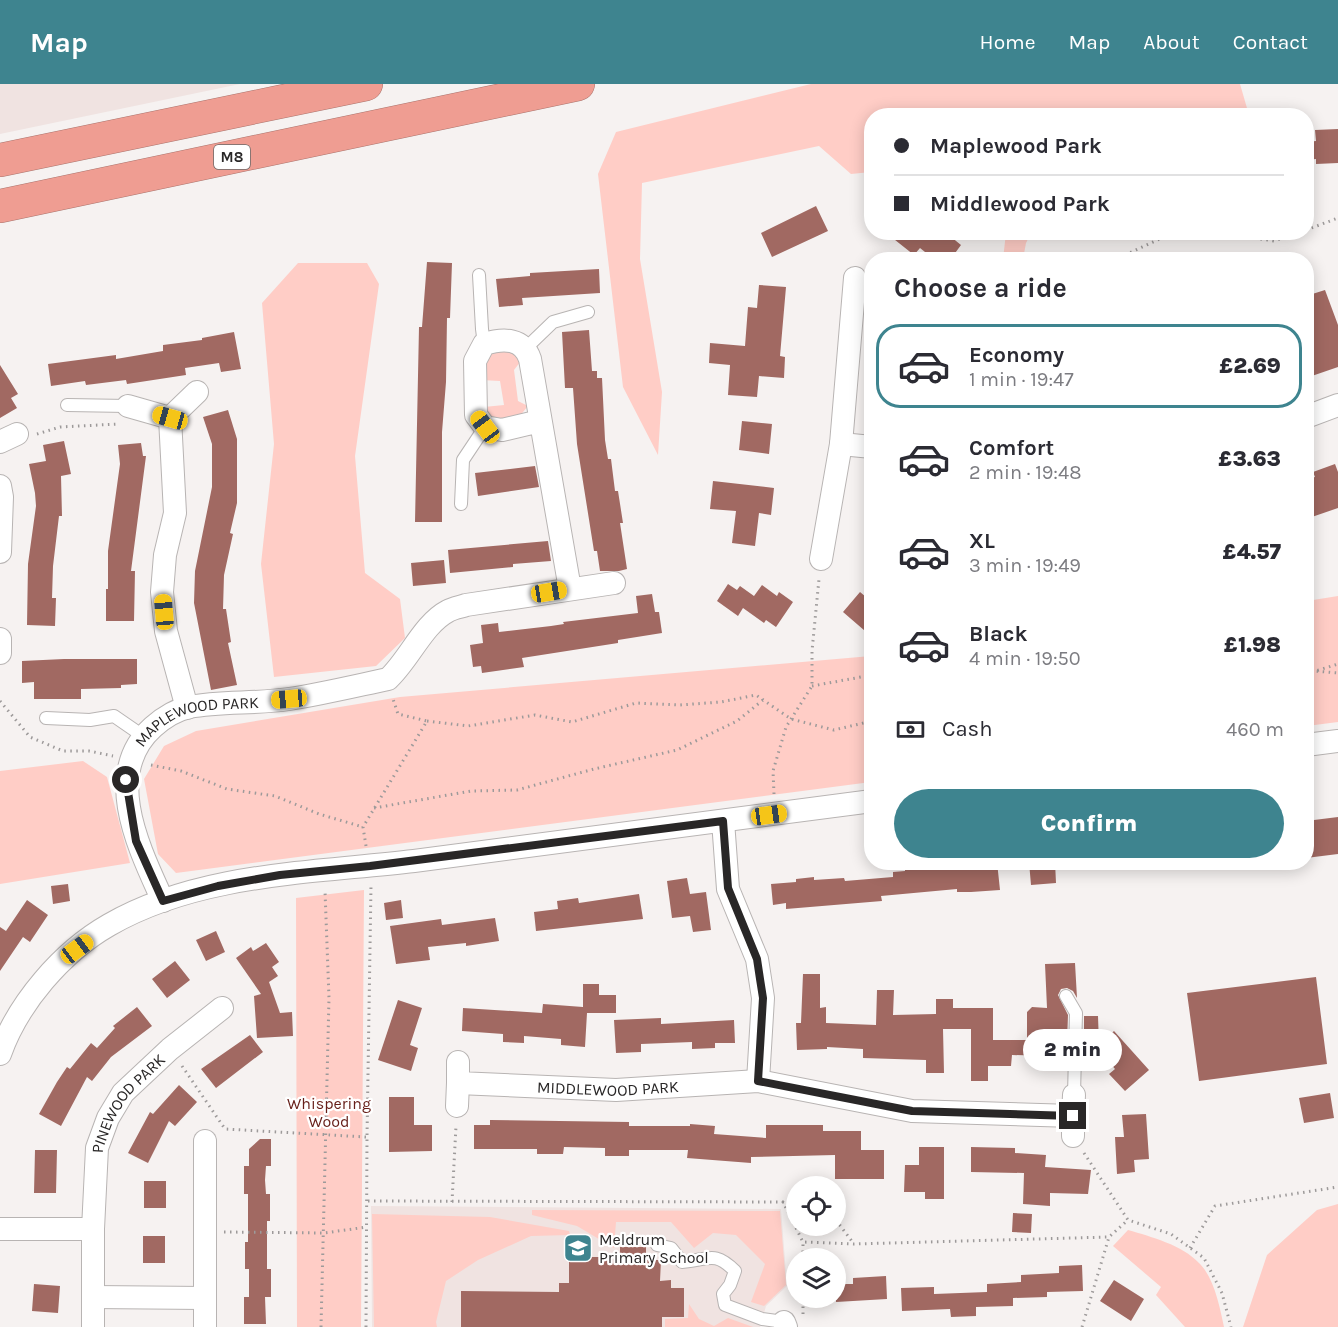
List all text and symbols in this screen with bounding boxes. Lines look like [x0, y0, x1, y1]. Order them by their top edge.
text: Map [30, 26, 88, 59]
text: Home [980, 30, 1036, 54]
text: Map [1069, 30, 1110, 54]
text: About [1143, 30, 1200, 54]
text: Contact [1233, 30, 1308, 54]
text: Maplewood Park [930, 133, 1102, 159]
road number: M8 [214, 145, 250, 169]
text: Middlewood Park [930, 191, 1110, 217]
text: Choose a ride [894, 272, 1067, 304]
icon: car [897, 339, 951, 393]
text: Economy [969, 342, 1064, 368]
text: £2.69 [1219, 353, 1281, 379]
text: 1 min · 19:47 [969, 368, 1074, 391]
car [150, 404, 190, 432]
car [467, 407, 503, 447]
icon: car [897, 432, 951, 486]
text: Comfort [969, 435, 1054, 461]
text: £3.63 [1218, 446, 1281, 472]
text: 2 min · 19:48 [969, 461, 1081, 484]
icon: car [897, 525, 951, 579]
text: XL [969, 528, 995, 554]
text: £4.57 [1223, 539, 1281, 565]
text: 3 min · 19:49 [969, 554, 1081, 577]
car [530, 580, 568, 604]
car [153, 593, 175, 631]
icon: car [897, 618, 951, 672]
text: Black [969, 621, 1028, 647]
text: £1.98 [1224, 632, 1281, 658]
text: 4 min · 19:50 [969, 647, 1081, 670]
car [270, 688, 308, 710]
street label: MAPLEWOOD PARK [130, 692, 259, 750]
icon: cash [894, 713, 927, 746]
text: Cash [942, 716, 992, 742]
text: 460 m [1226, 718, 1284, 741]
route start [112, 766, 139, 793]
button: Confirm [894, 789, 1284, 858]
car [750, 804, 788, 826]
car [57, 931, 97, 967]
callout: 2 min [1024, 1029, 1122, 1071]
text: 2 min [1044, 1038, 1101, 1061]
street label: PINEWOOD PARK [87, 1049, 169, 1153]
street label: MIDDLEWOOD PARK [537, 1077, 680, 1100]
park label: Whispering Wood [287, 1094, 371, 1131]
route end [1059, 1102, 1086, 1129]
map controls [786, 1176, 846, 1308]
button: locate [786, 1176, 846, 1236]
place label: Meldrum Primary School [599, 1230, 709, 1267]
school or university icon: Meldrum Primary School [562, 1232, 594, 1264]
button: layers [786, 1248, 846, 1308]

